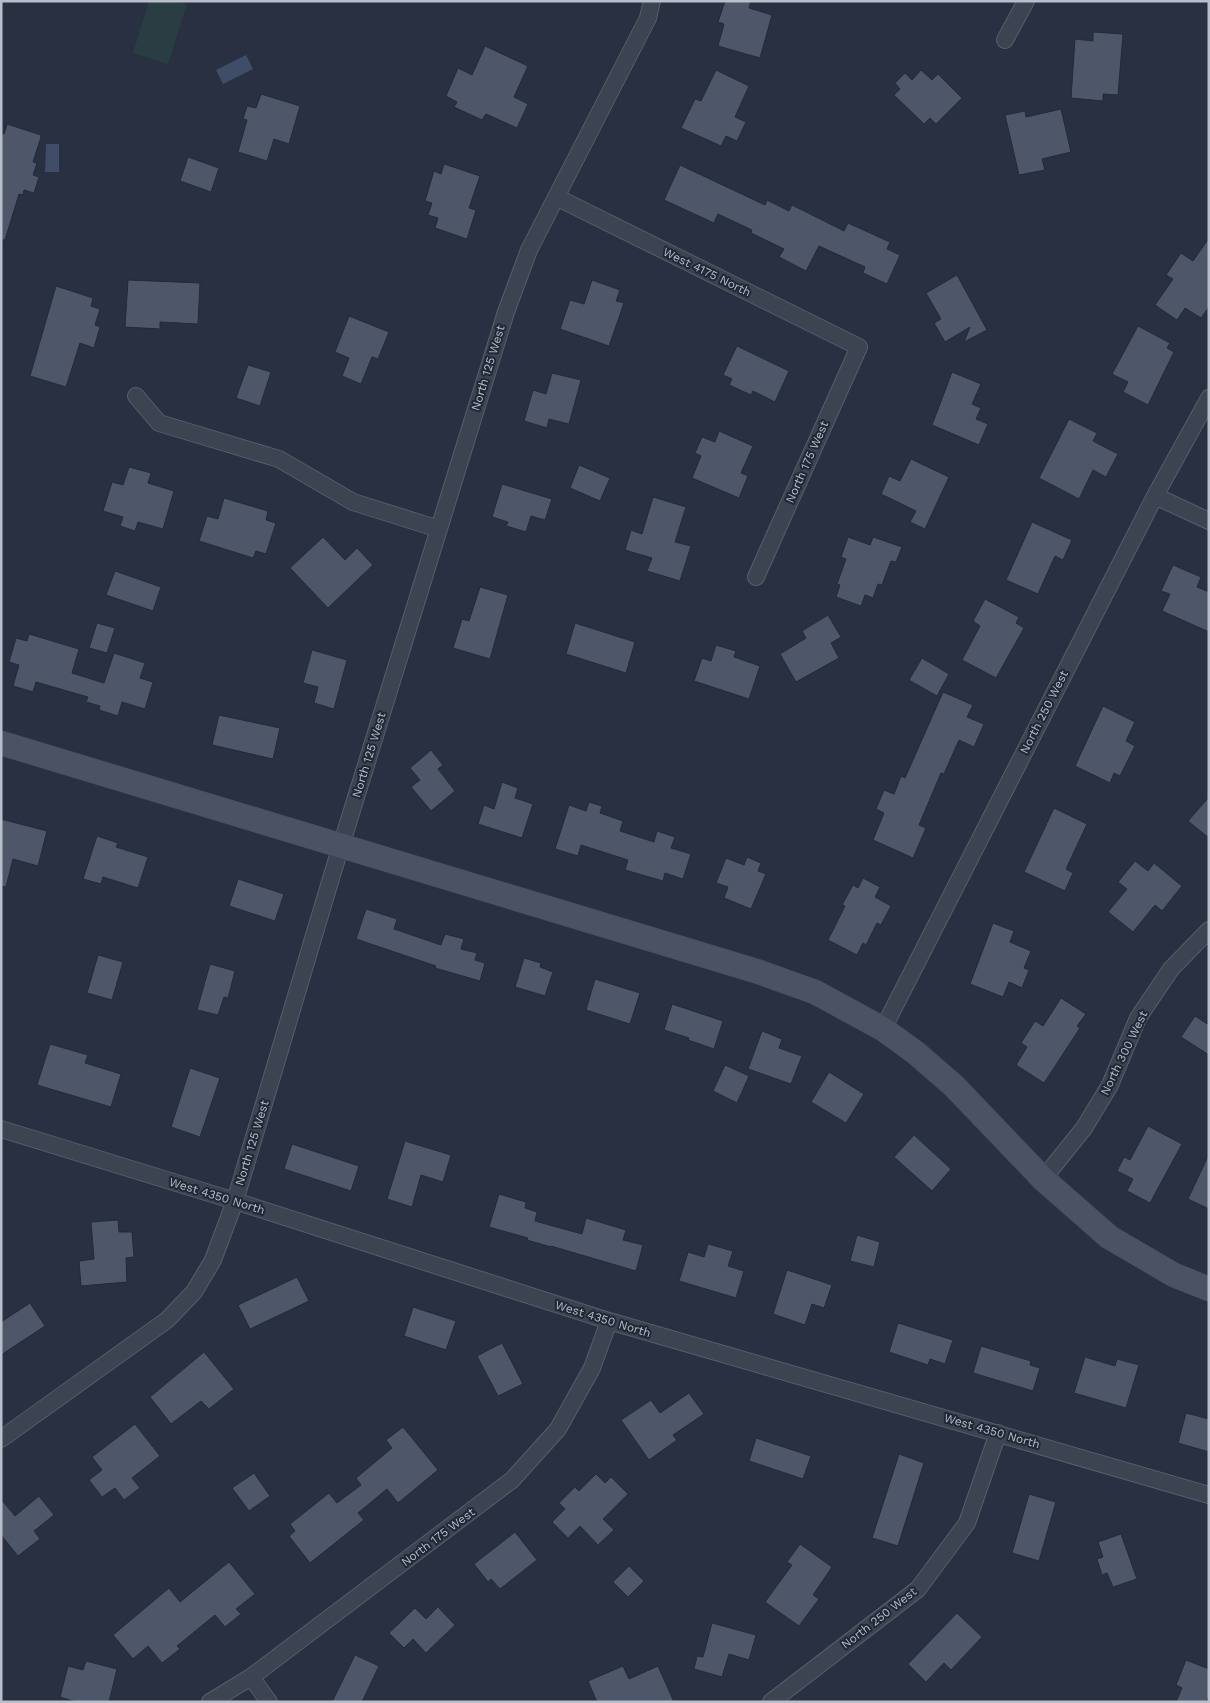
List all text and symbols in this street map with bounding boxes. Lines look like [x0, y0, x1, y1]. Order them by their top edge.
street label: West 4175 North [661, 245, 753, 299]
street label: North 125 West [468, 324, 508, 412]
street label: North 175 West [783, 419, 831, 505]
street label: North 250 West [1017, 668, 1071, 756]
street label: North 125 West [349, 711, 389, 799]
street label: North 300 West [1098, 1009, 1150, 1097]
street label: North 125 West [232, 1099, 272, 1187]
street label: West 4350 North [167, 1175, 267, 1217]
street label: West 4350 North [553, 1298, 653, 1340]
street label: West 4350 North [942, 1411, 1042, 1451]
street label: North 175 West [399, 1505, 477, 1569]
street label: North 250 West [839, 1584, 919, 1652]

